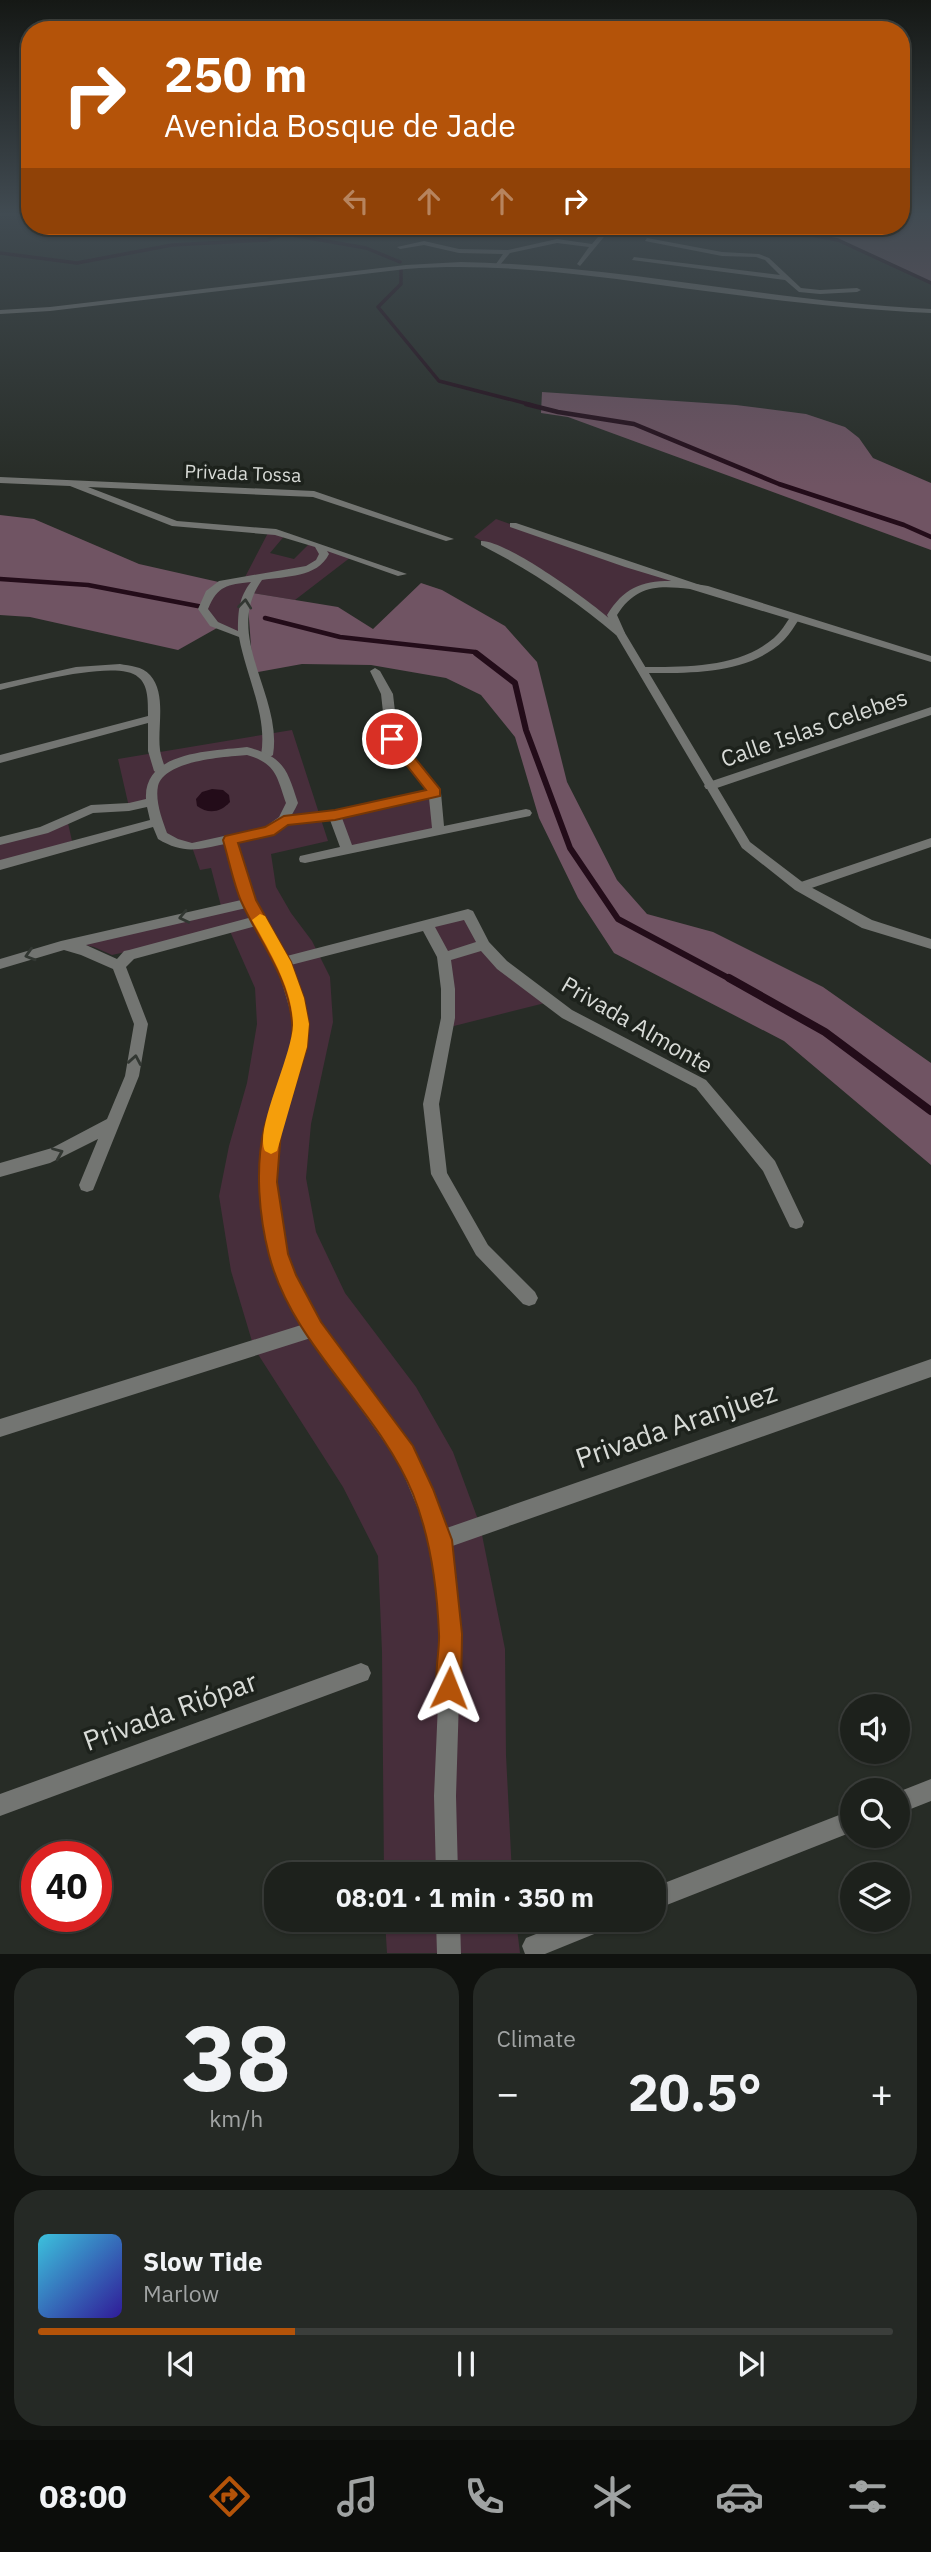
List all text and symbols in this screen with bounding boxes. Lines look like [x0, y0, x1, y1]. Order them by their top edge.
text: 250 m [164, 42, 308, 105]
icon: right [49, 49, 140, 140]
text: Avenida Bosque de Jade [164, 104, 516, 146]
icon: left [337, 182, 375, 220]
icon: ahead [410, 182, 448, 220]
icon: ahead [483, 182, 521, 220]
icon: right [556, 182, 594, 220]
street label: Privada Tossa [184, 459, 302, 487]
one-way arrow [238, 598, 253, 609]
street label: Calle Islas Celebes [716, 681, 911, 773]
pin [362, 709, 422, 769]
icon: arrive [373, 720, 411, 758]
one-way arrow [178, 909, 190, 924]
one-way arrow [25, 947, 37, 961]
street label: Privada Almonte [556, 969, 719, 1080]
one-way arrow [127, 1054, 142, 1066]
one-way arrow [51, 1147, 63, 1161]
street label: Privada Aranjuez [570, 1373, 781, 1476]
position arrow [412, 1651, 486, 1725]
street label: Privada Riópar [78, 1662, 262, 1759]
map controls [840, 1694, 910, 1932]
button: sound [840, 1694, 910, 1764]
button: search [840, 1778, 910, 1848]
speed limit sign: 40 [21, 1841, 112, 1932]
button: layers [840, 1862, 910, 1932]
text: 08:01 · 1 min · 350 m [336, 1880, 594, 1914]
text: 38 [182, 1998, 291, 2116]
text: Climate [497, 2023, 576, 2053]
text: 20.5° [628, 2058, 762, 2125]
text: − [497, 2068, 519, 2117]
text: + [870, 2068, 893, 2117]
text: km/h [209, 2103, 263, 2133]
text: Slow Tide [143, 2244, 263, 2278]
text: Marlow [143, 2278, 219, 2308]
icon: previous [162, 2345, 200, 2383]
icon: pause [447, 2345, 485, 2383]
icon: next [732, 2345, 770, 2383]
icon: directions [205, 2472, 254, 2521]
icon: music [333, 2472, 382, 2521]
icon: phone [460, 2472, 509, 2521]
icon: climate [588, 2472, 637, 2521]
icon: car [715, 2472, 764, 2521]
icon: filters [843, 2472, 892, 2521]
text: 08:00 [39, 2475, 127, 2517]

